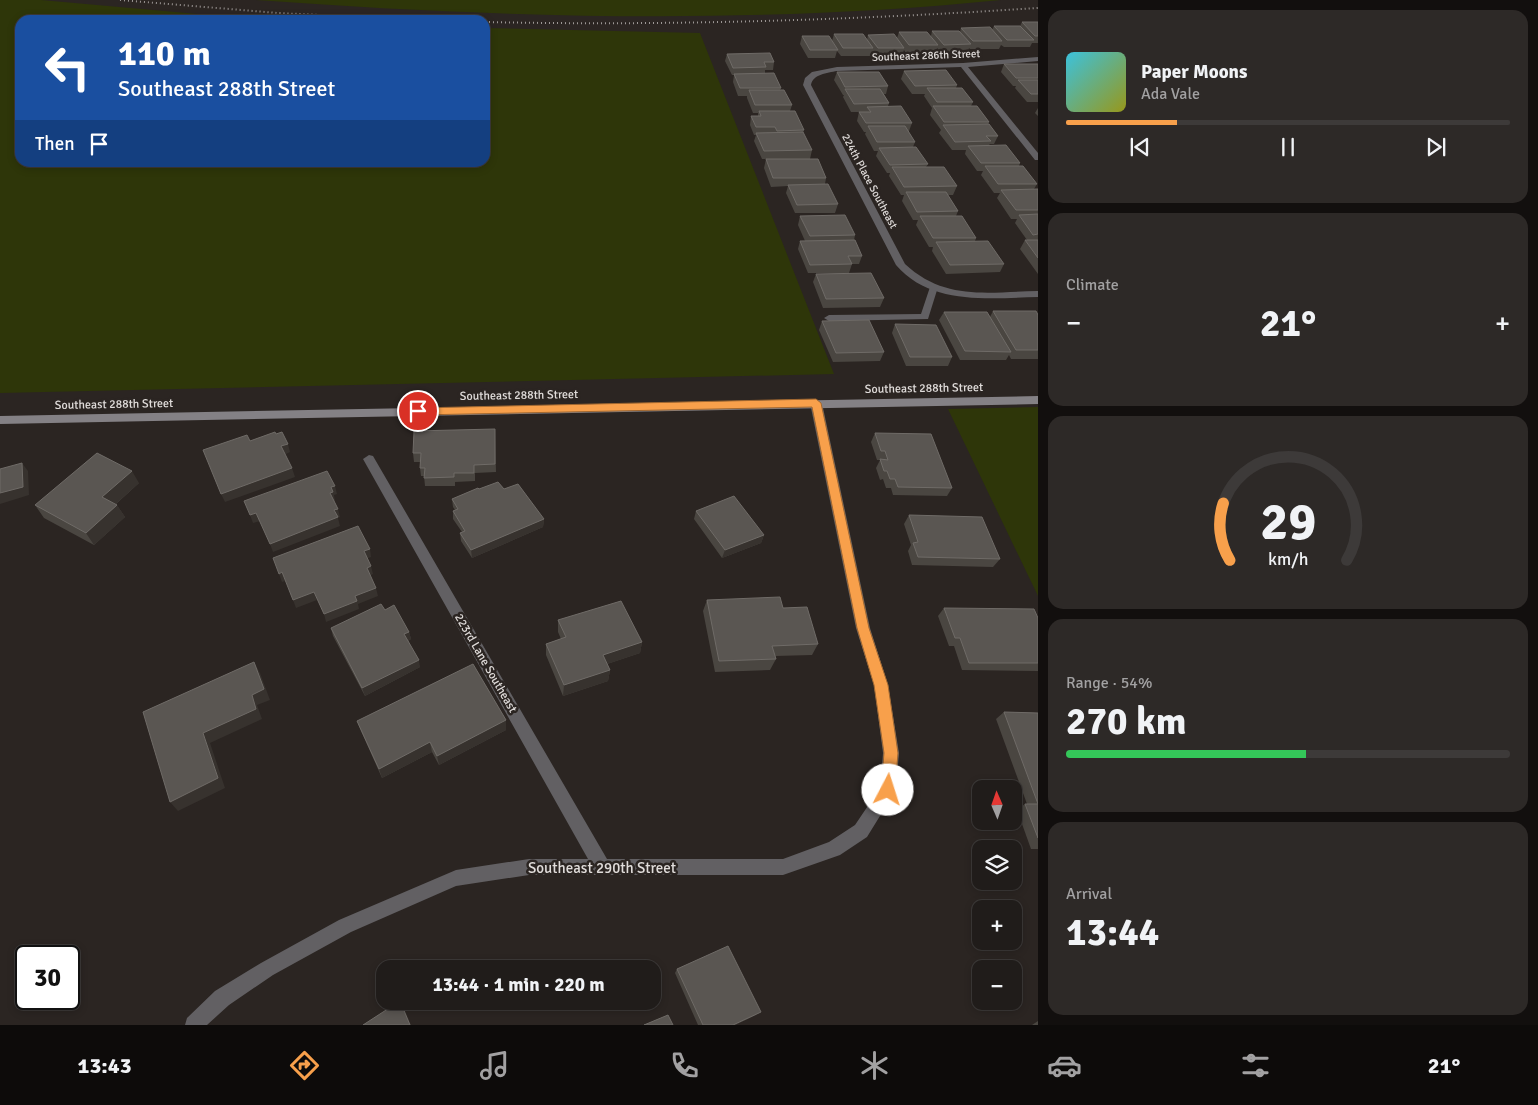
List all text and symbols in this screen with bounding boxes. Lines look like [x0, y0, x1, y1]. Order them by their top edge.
text: 110 m [118, 32, 211, 75]
icon: left [35, 35, 100, 100]
street label: Southeast 286th Street [872, 47, 981, 64]
text: Paper Moons [1141, 60, 1247, 84]
text: Southeast 288th Street [118, 75, 335, 102]
text: Ada Vale [1141, 84, 1200, 104]
icon: arrive [85, 130, 113, 158]
text: Then [35, 132, 75, 156]
street label: 224th Place Southeast [839, 132, 900, 231]
icon: previous [1126, 133, 1154, 161]
icon: pause [1274, 133, 1302, 161]
icon: next [1422, 133, 1450, 161]
text: Climate [1066, 275, 1119, 295]
text: 21° [1260, 300, 1316, 347]
text: − [1066, 306, 1081, 340]
text: + [1495, 306, 1510, 340]
street label: Southeast 288th Street [865, 380, 983, 397]
street label: Southeast 288th Street [460, 387, 578, 404]
pin [397, 390, 439, 432]
street label: Southeast 288th Street [55, 396, 173, 413]
icon: arrive [404, 397, 432, 425]
text: 29 [1260, 490, 1316, 554]
text: km/h [1268, 548, 1308, 570]
street label: 223rd Lane Southeast [451, 611, 520, 715]
text: Range · 54% [1066, 673, 1152, 693]
text: 270 km [1066, 698, 1187, 745]
position arrow [861, 763, 913, 815]
north arrow [972, 780, 1022, 830]
map controls [972, 780, 1022, 1010]
button: layers [972, 840, 1022, 890]
street label: Southeast 290th Street [528, 859, 676, 877]
text: Arrival [1066, 884, 1112, 904]
button: + [972, 900, 1022, 950]
text: 13:44 [1066, 909, 1159, 956]
speed limit sign: 30 [15, 945, 80, 1010]
button: − [972, 960, 1022, 1010]
text: 13:44 · 1 min · 220 m [432, 973, 605, 997]
icon: directions [287, 1048, 322, 1083]
icon: music [477, 1048, 512, 1083]
icon: phone [667, 1048, 702, 1083]
icon: climate [857, 1048, 892, 1083]
icon: car [1047, 1048, 1082, 1083]
icon: filters [1238, 1048, 1273, 1083]
text: 13:43 [78, 1052, 132, 1079]
text: 21° [1428, 1052, 1460, 1079]

